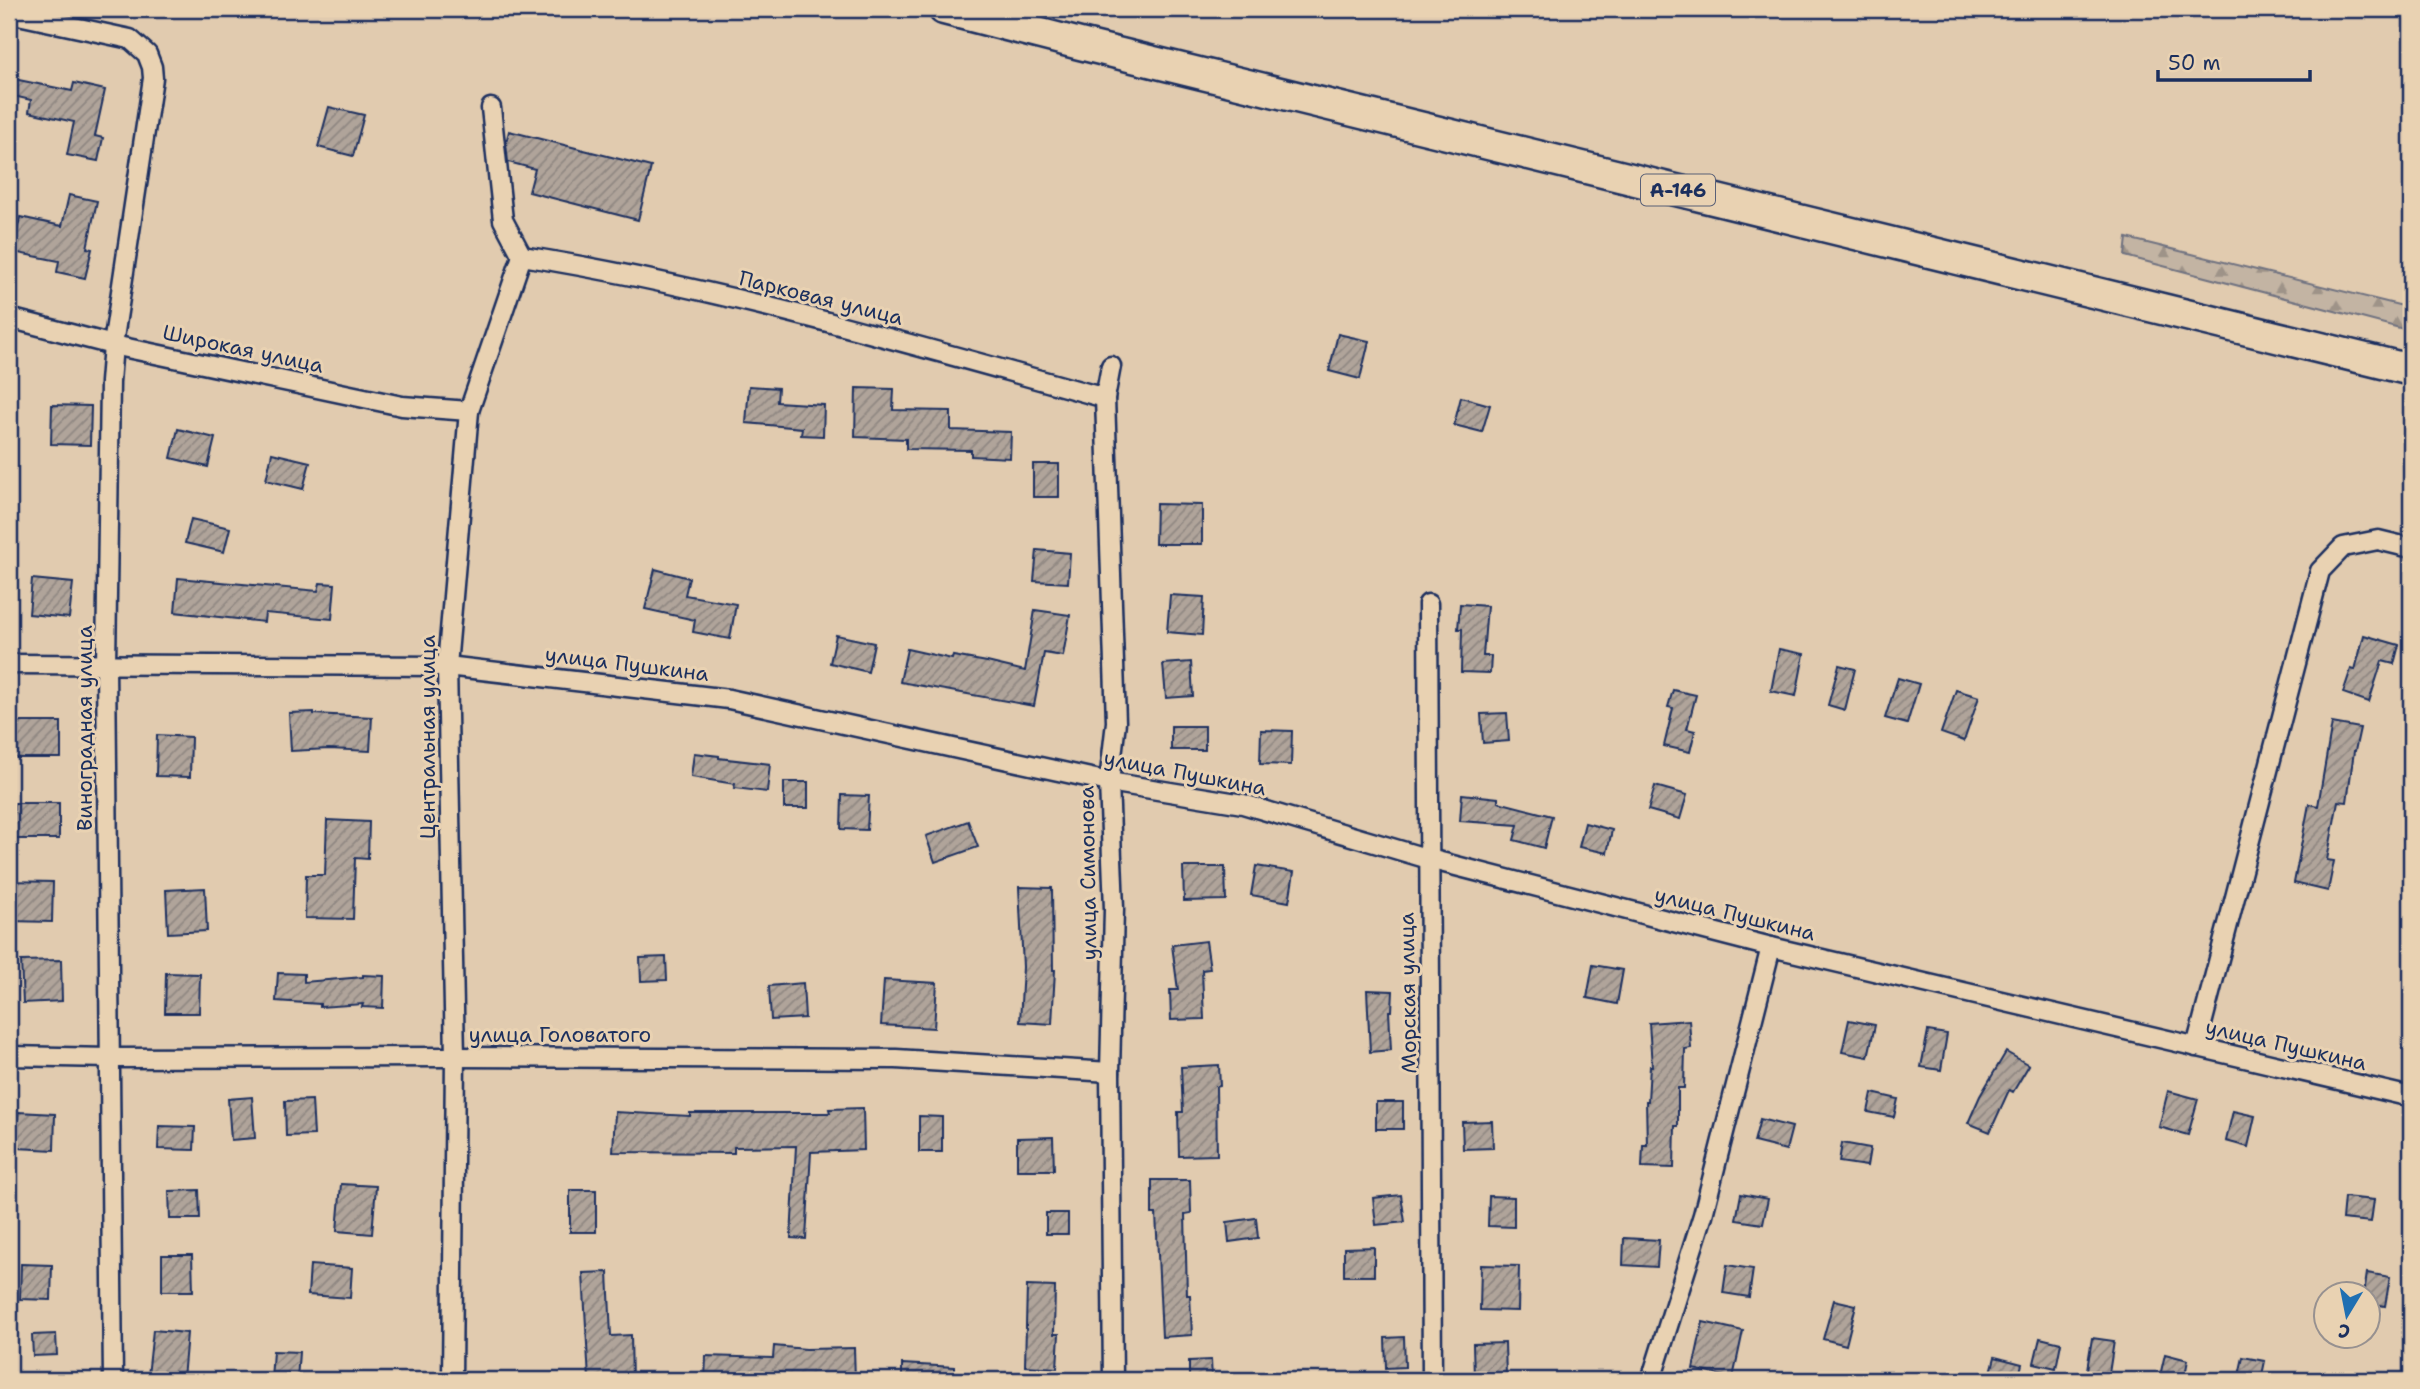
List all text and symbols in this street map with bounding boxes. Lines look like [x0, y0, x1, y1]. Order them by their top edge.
scale bar [2158, 38, 2310, 82]
text: 50 m [2168, 49, 2221, 77]
road number: А-146 [1641, 174, 1715, 206]
street label: Парковая улица [736, 264, 906, 332]
street label: Широкая улица [160, 318, 326, 380]
street label: Виноградная улица [71, 625, 99, 831]
street label: Центральная улица [414, 635, 442, 839]
street label: улица Пушкина [544, 640, 710, 688]
street label: улица Пушкина [1101, 744, 1269, 802]
street label: улица Симонова [1072, 785, 1104, 961]
street label: улица Пушкина [1652, 880, 1818, 948]
street label: Морская улица [1393, 912, 1423, 1074]
street label: улица Пушкина [2203, 1013, 2369, 1077]
street label: улица Головатого [469, 1021, 651, 1049]
north arrow [2312, 1280, 2382, 1350]
text: С [2336, 1318, 2352, 1345]

